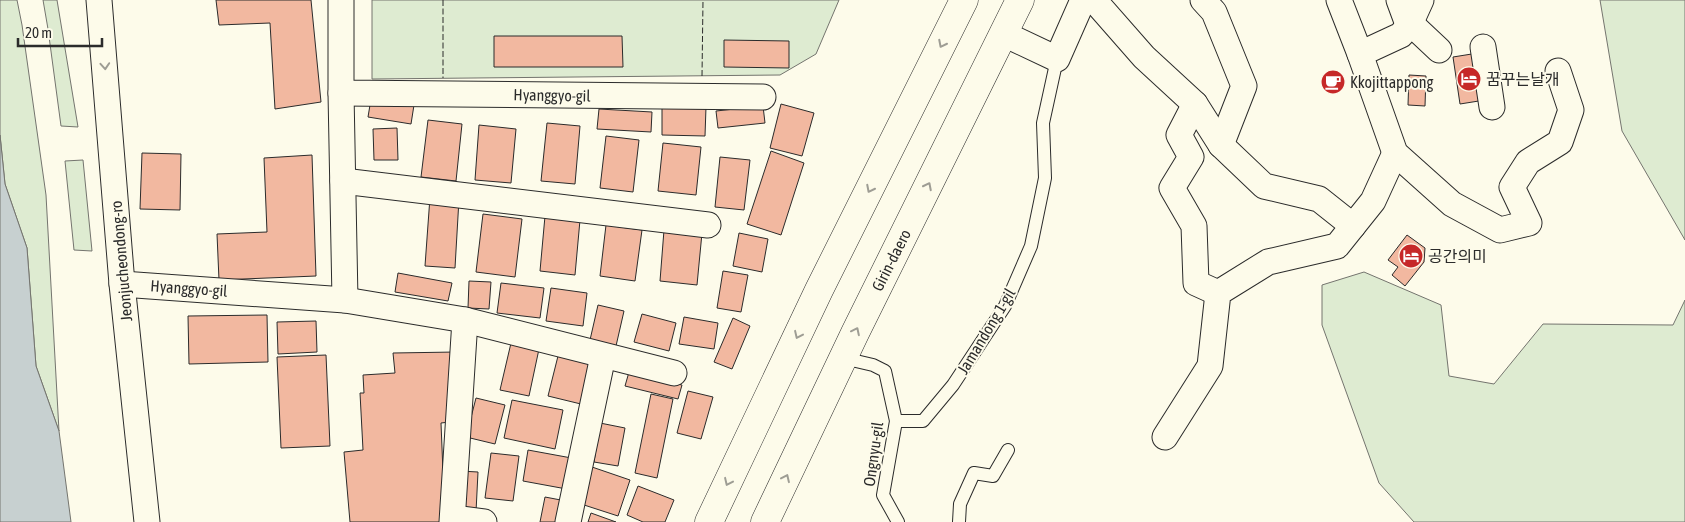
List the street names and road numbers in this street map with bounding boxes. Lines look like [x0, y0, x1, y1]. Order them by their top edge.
street label: Hyanggyo-gil [513, 85, 591, 106]
street label: Jeonjucheondong-ro [107, 200, 136, 322]
street label: Girin-daero [868, 226, 914, 294]
street label: Hyanggyo-gil [150, 276, 229, 301]
street label: Jamandong 1-gil [953, 284, 1020, 378]
street label: Ongnyu-gil [860, 420, 888, 488]

